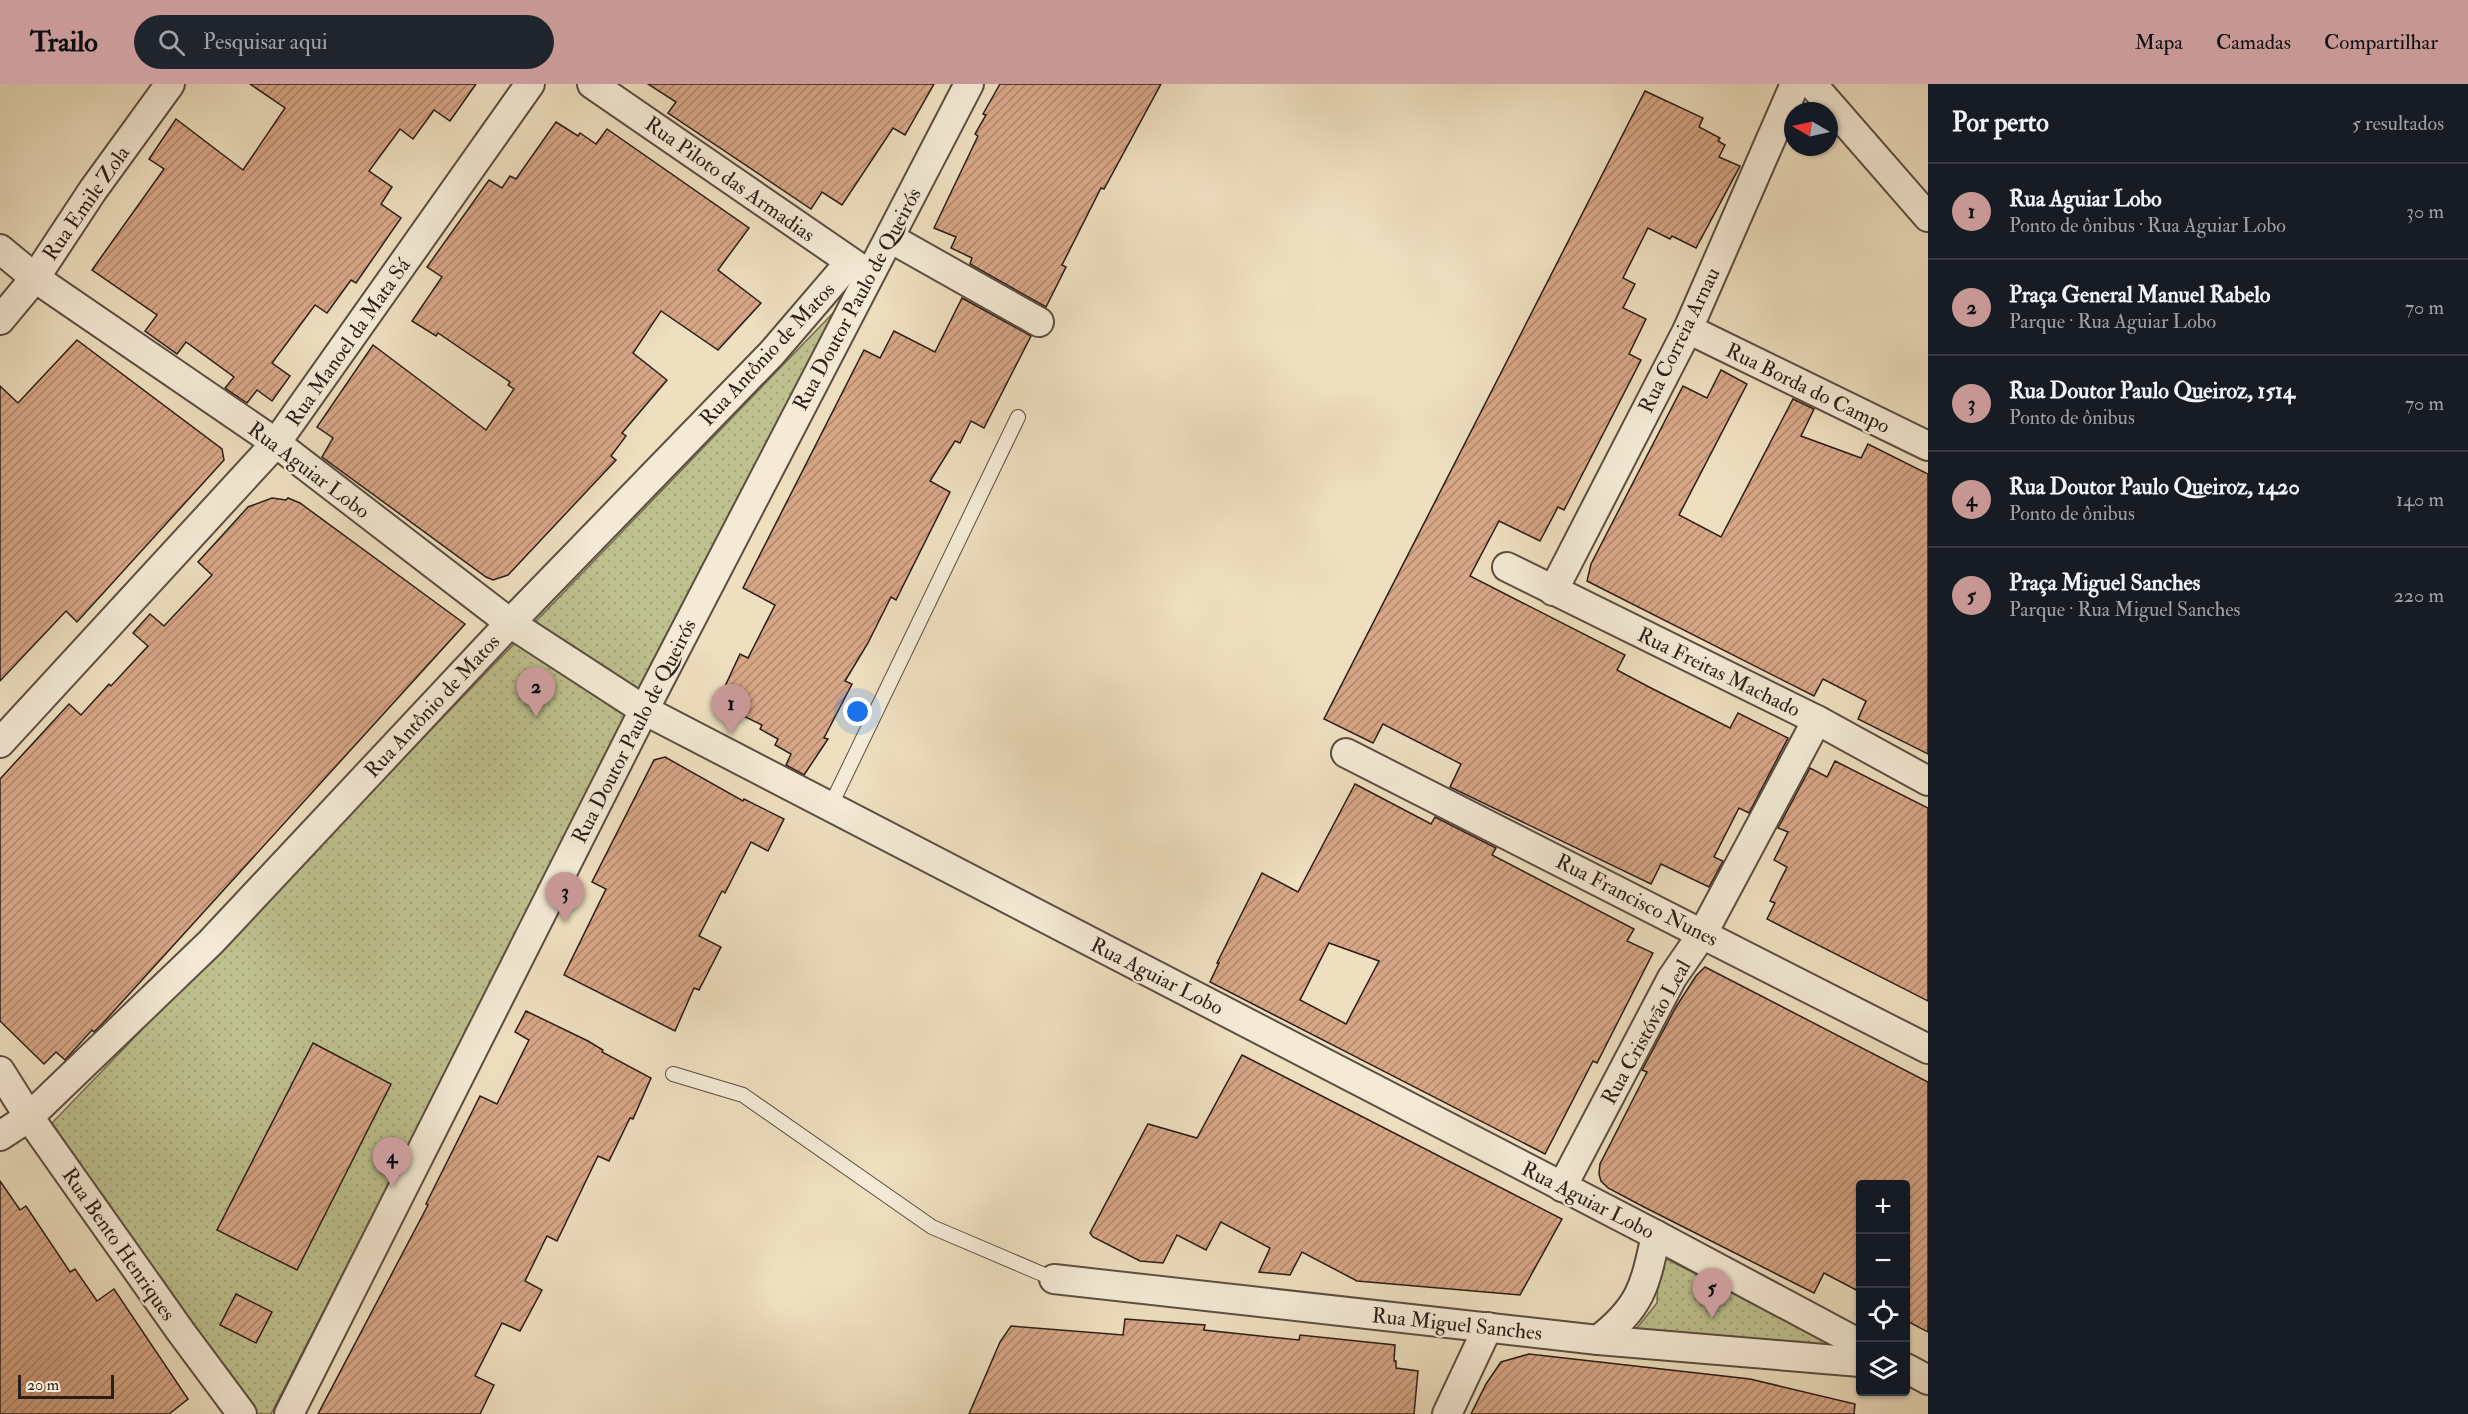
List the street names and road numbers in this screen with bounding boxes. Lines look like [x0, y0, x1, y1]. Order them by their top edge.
street label: Rua Piloto das Armadias [639, 111, 820, 248]
street label: Rua Emile Zola [37, 140, 136, 266]
street label: Rua Doutor Paulo de Queirós [787, 183, 928, 415]
street label: Rua Manoel da Mata Sá [280, 253, 417, 432]
street label: Rua Correia Arnau [1633, 263, 1726, 417]
street label: Rua Antônio de Matos [694, 277, 841, 432]
street label: Rua Borda do Campo [1721, 337, 1894, 440]
street label: Rua Aguiar Lobo [242, 416, 375, 525]
street label: Rua Doutor Paulo de Queirós [566, 614, 703, 848]
street label: Rua Freitas Machado [1633, 621, 1805, 724]
street label: Rua Antônio de Matos [359, 629, 506, 784]
street label: Rua Francisco Nunes [1551, 848, 1723, 953]
street label: Rua Aguiar Lobo [1086, 931, 1228, 1022]
street label: Rua Cristóvão Leal [1596, 955, 1698, 1109]
street label: Rua Aguiar Lobo [1517, 1155, 1659, 1246]
street label: Rua Bento Henriques [56, 1162, 182, 1326]
street label: Rua Miguel Sanches [1370, 1302, 1543, 1347]

